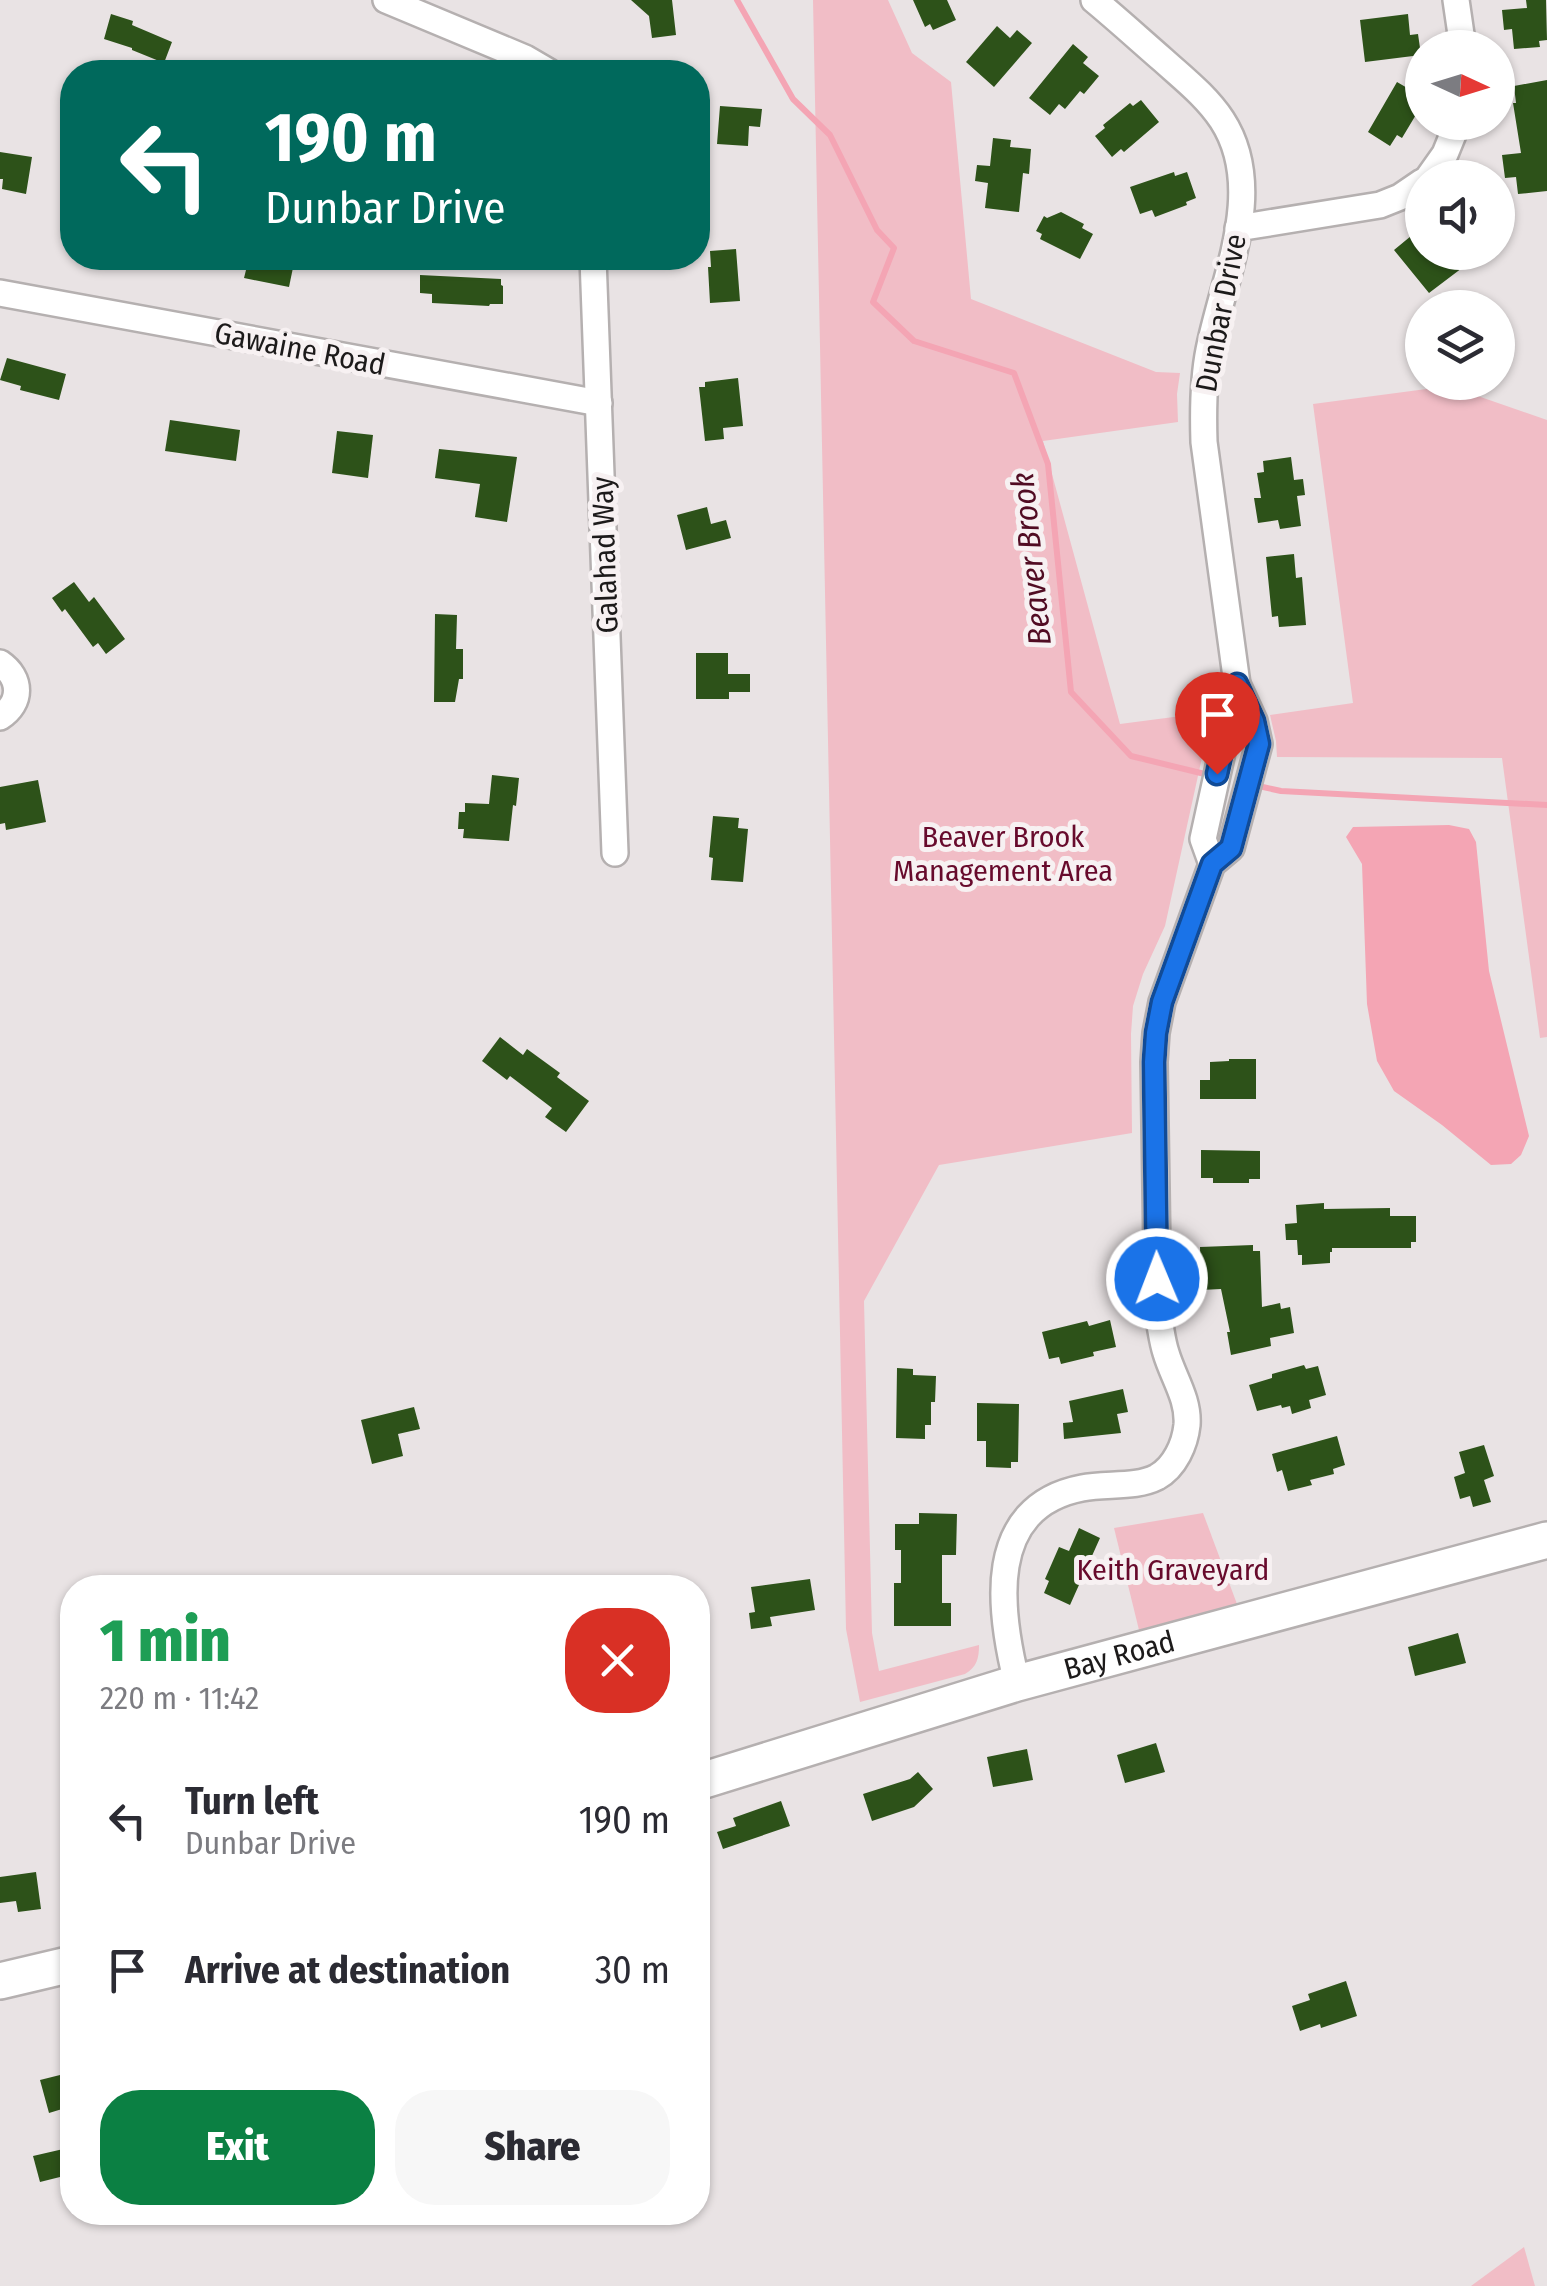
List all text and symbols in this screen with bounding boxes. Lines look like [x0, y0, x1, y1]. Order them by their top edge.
north arrow [1405, 30, 1515, 140]
map controls [1405, 30, 1515, 400]
text: 190 m [265, 96, 437, 180]
icon: left [100, 100, 230, 230]
button: sound [1405, 160, 1515, 270]
text: Dunbar Drive [265, 181, 506, 235]
street label: Dunbar Drive [1188, 231, 1254, 395]
button: layers [1405, 290, 1515, 400]
street label: Gawaine Road [212, 315, 388, 383]
water label: Beaver Brook [1003, 470, 1059, 647]
street label: Galahad Way [584, 475, 626, 634]
pin [1175, 672, 1260, 775]
icon: arrive [1190, 687, 1245, 742]
park label: Beaver Brook Management Area [893, 819, 1113, 889]
position arrow [1105, 1227, 1209, 1331]
park label: Keith Graveyard [1077, 1552, 1269, 1588]
text: 1 min [100, 1605, 231, 1677]
button: close [565, 1608, 670, 1713]
street label: Bay Road [1060, 1623, 1179, 1688]
text: 220 m · 11:42 [100, 1679, 259, 1717]
text: Turn left [185, 1778, 319, 1824]
icon: left [100, 1793, 155, 1848]
text: 190 m [579, 1797, 670, 1843]
text: Dunbar Drive [185, 1824, 356, 1862]
icon: arrive [100, 1943, 155, 1998]
text: Arrive at destination [185, 1947, 510, 1993]
text: 30 m [595, 1947, 670, 1993]
button: Exit [100, 2090, 375, 2205]
button: Share [395, 2090, 670, 2205]

